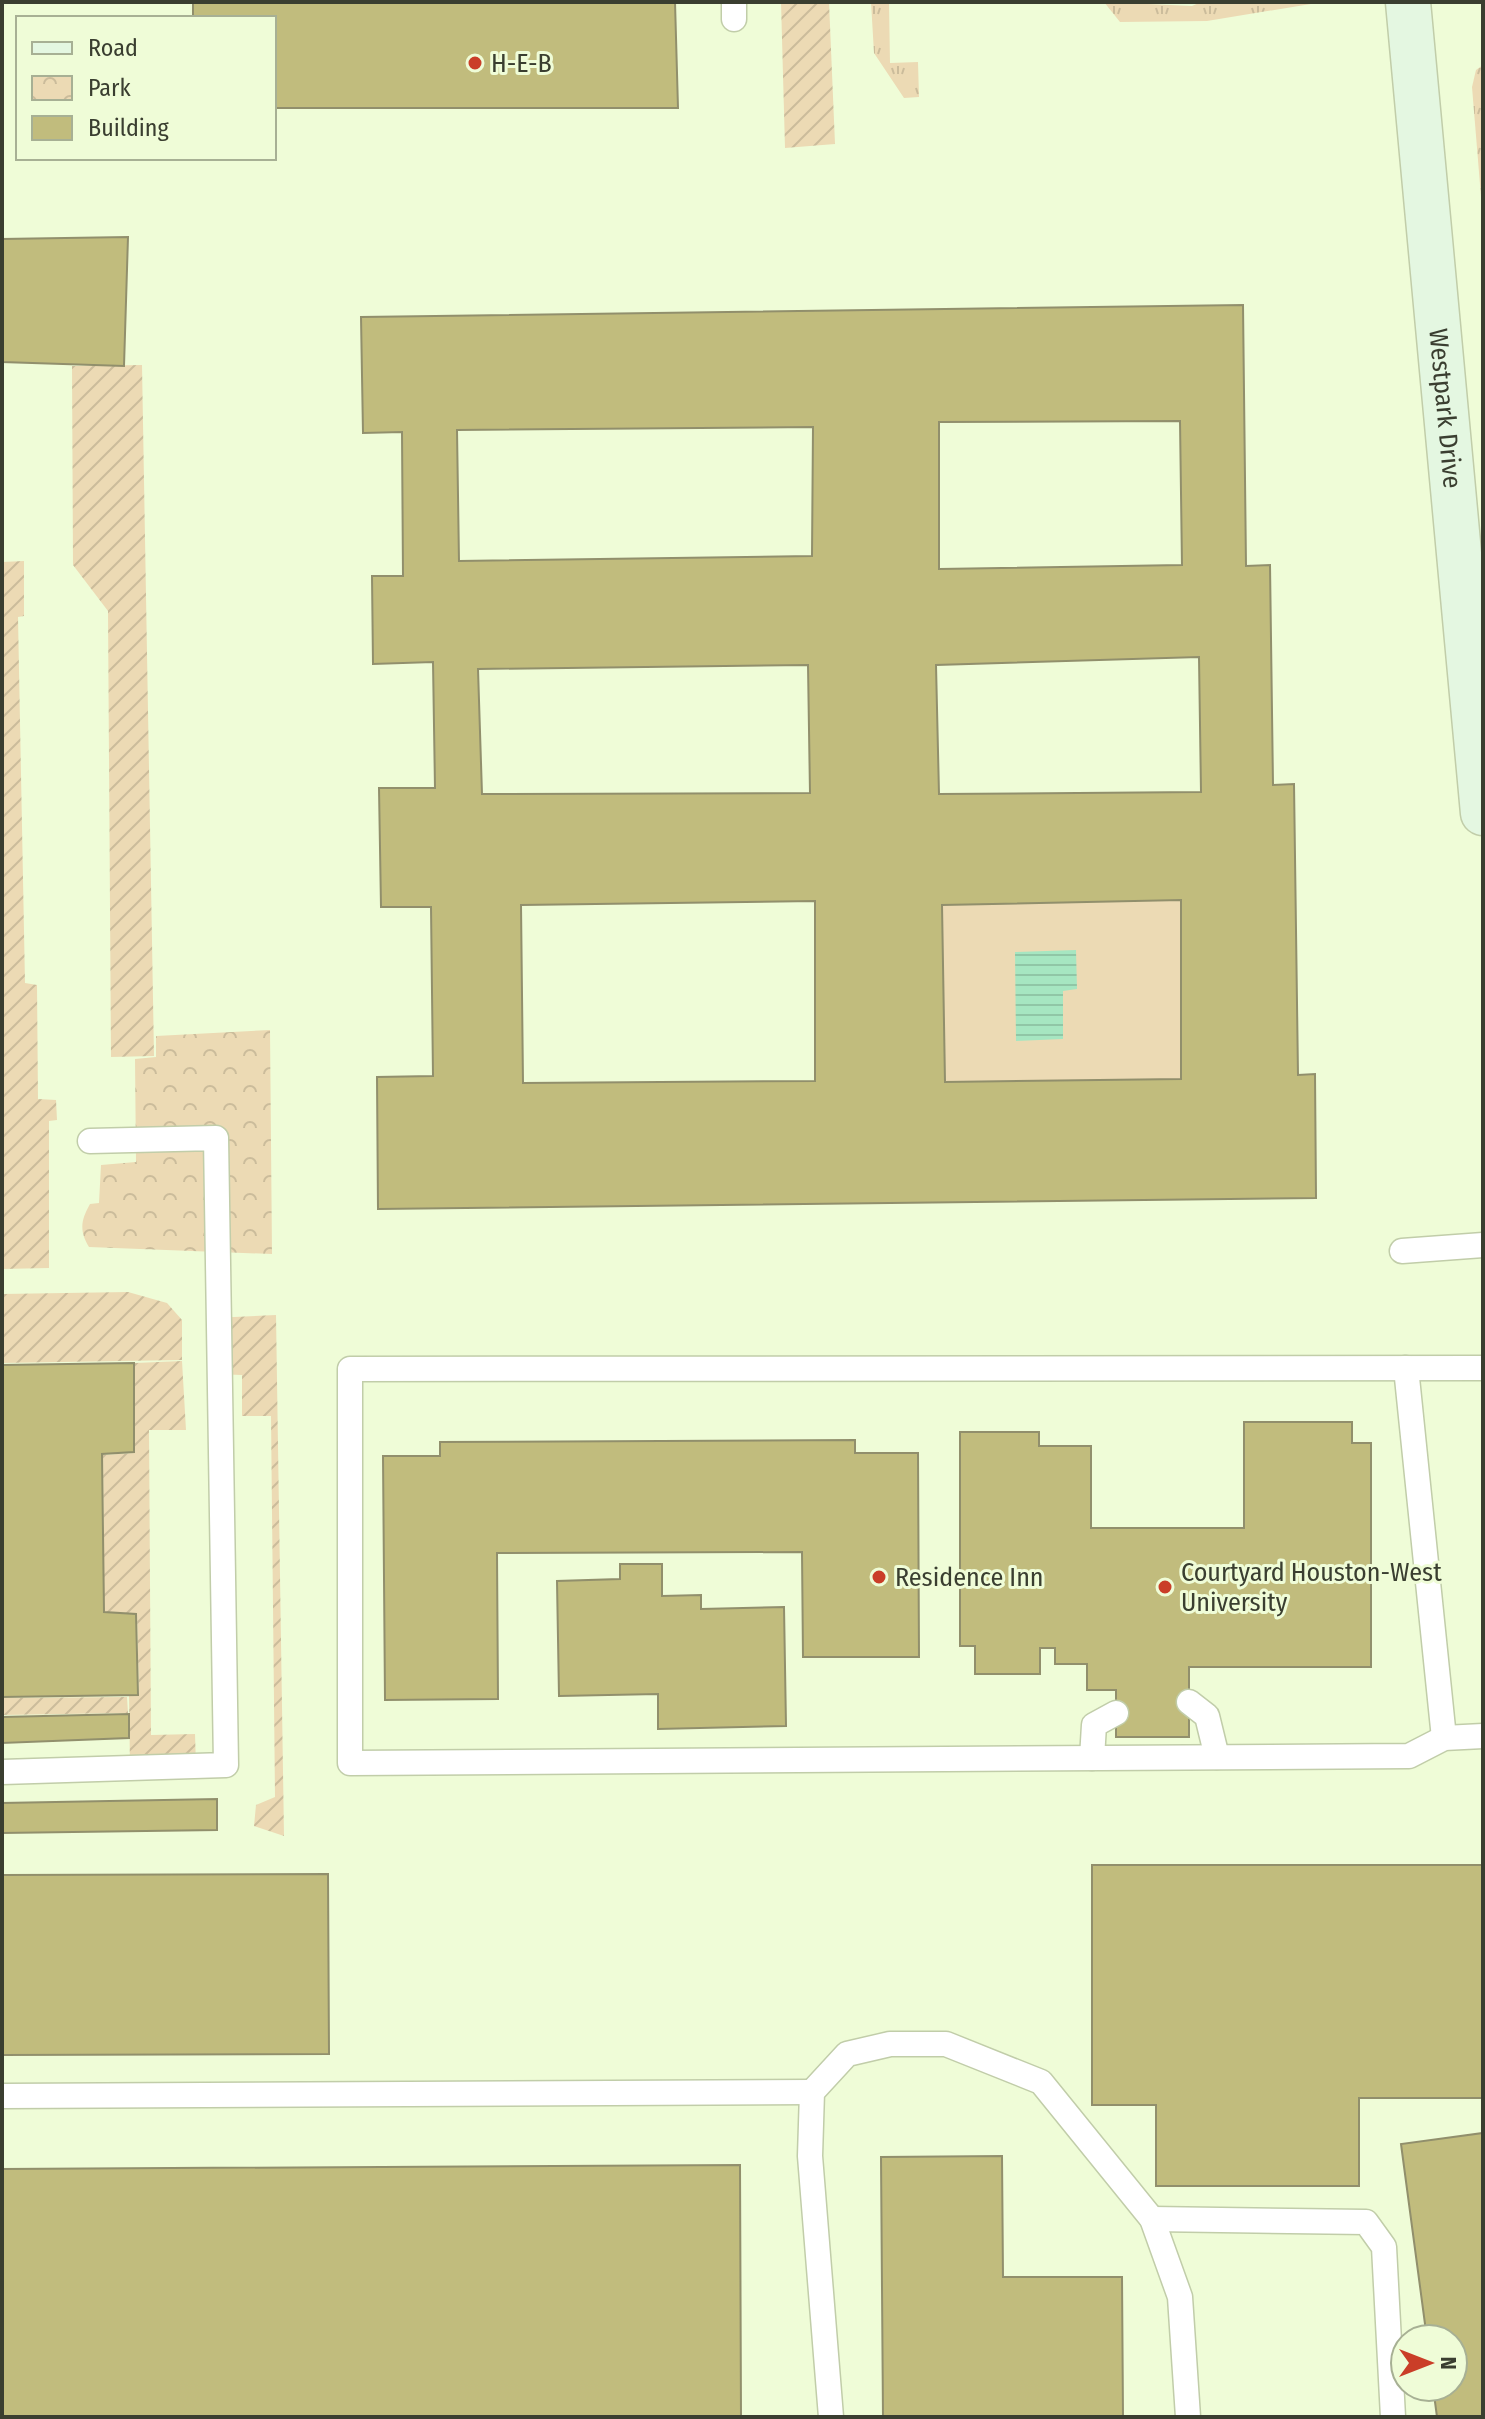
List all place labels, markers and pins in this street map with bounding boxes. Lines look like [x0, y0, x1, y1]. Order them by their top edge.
place label: H-E-B [491, 48, 552, 79]
marker: H-E-B [466, 54, 484, 72]
place label: Courtyard Houston-West University [1181, 1557, 1442, 1618]
place label: Residence Inn [895, 1562, 1044, 1593]
marker: Residence Inn [870, 1568, 888, 1586]
marker: Courtyard Houston-West University [1156, 1578, 1174, 1596]

